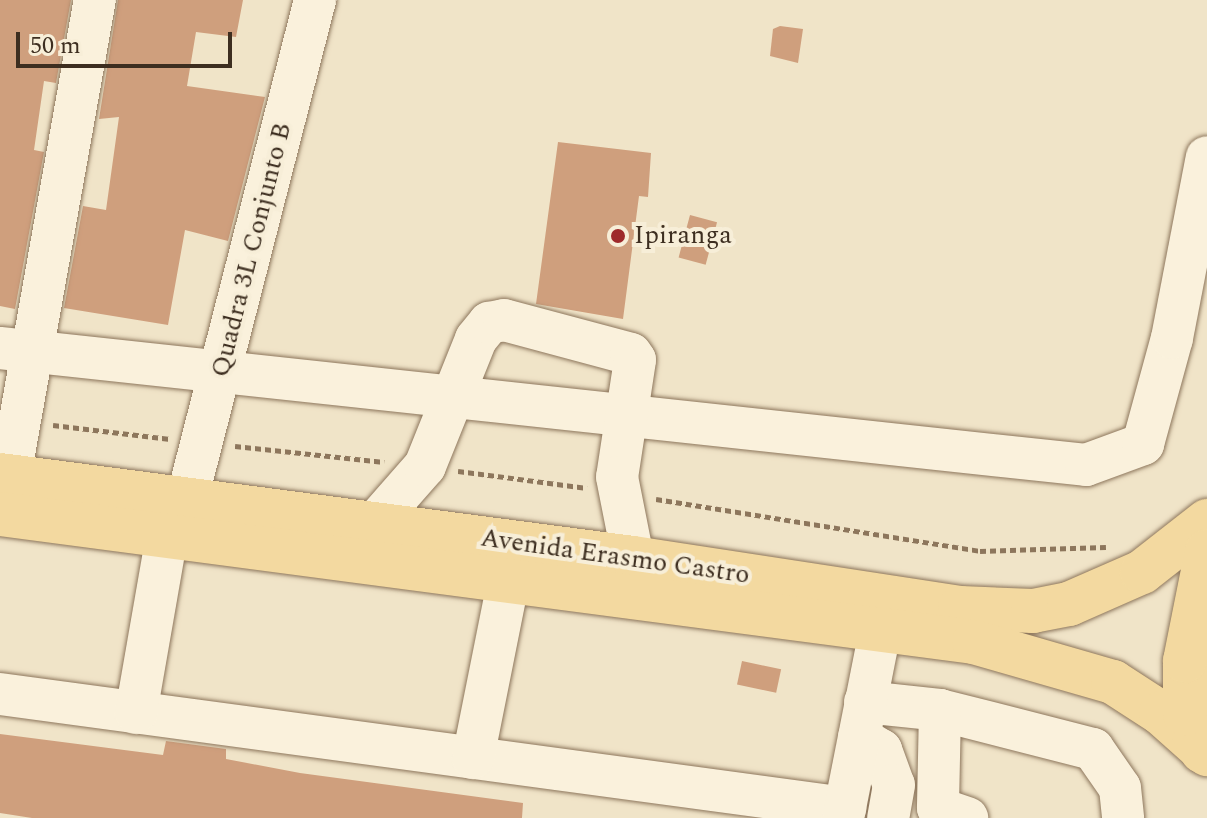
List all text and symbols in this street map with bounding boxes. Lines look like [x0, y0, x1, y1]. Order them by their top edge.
scale bar [20, 16, 236, 66]
text: 50 m [30, 28, 81, 64]
street label: Quadra 3L Conjunto B [205, 120, 299, 380]
place label: Ipiranga [634, 220, 732, 252]
marker: Ipiranga [609, 227, 627, 245]
street label: Avenida Erasmo Castro [479, 523, 751, 591]

